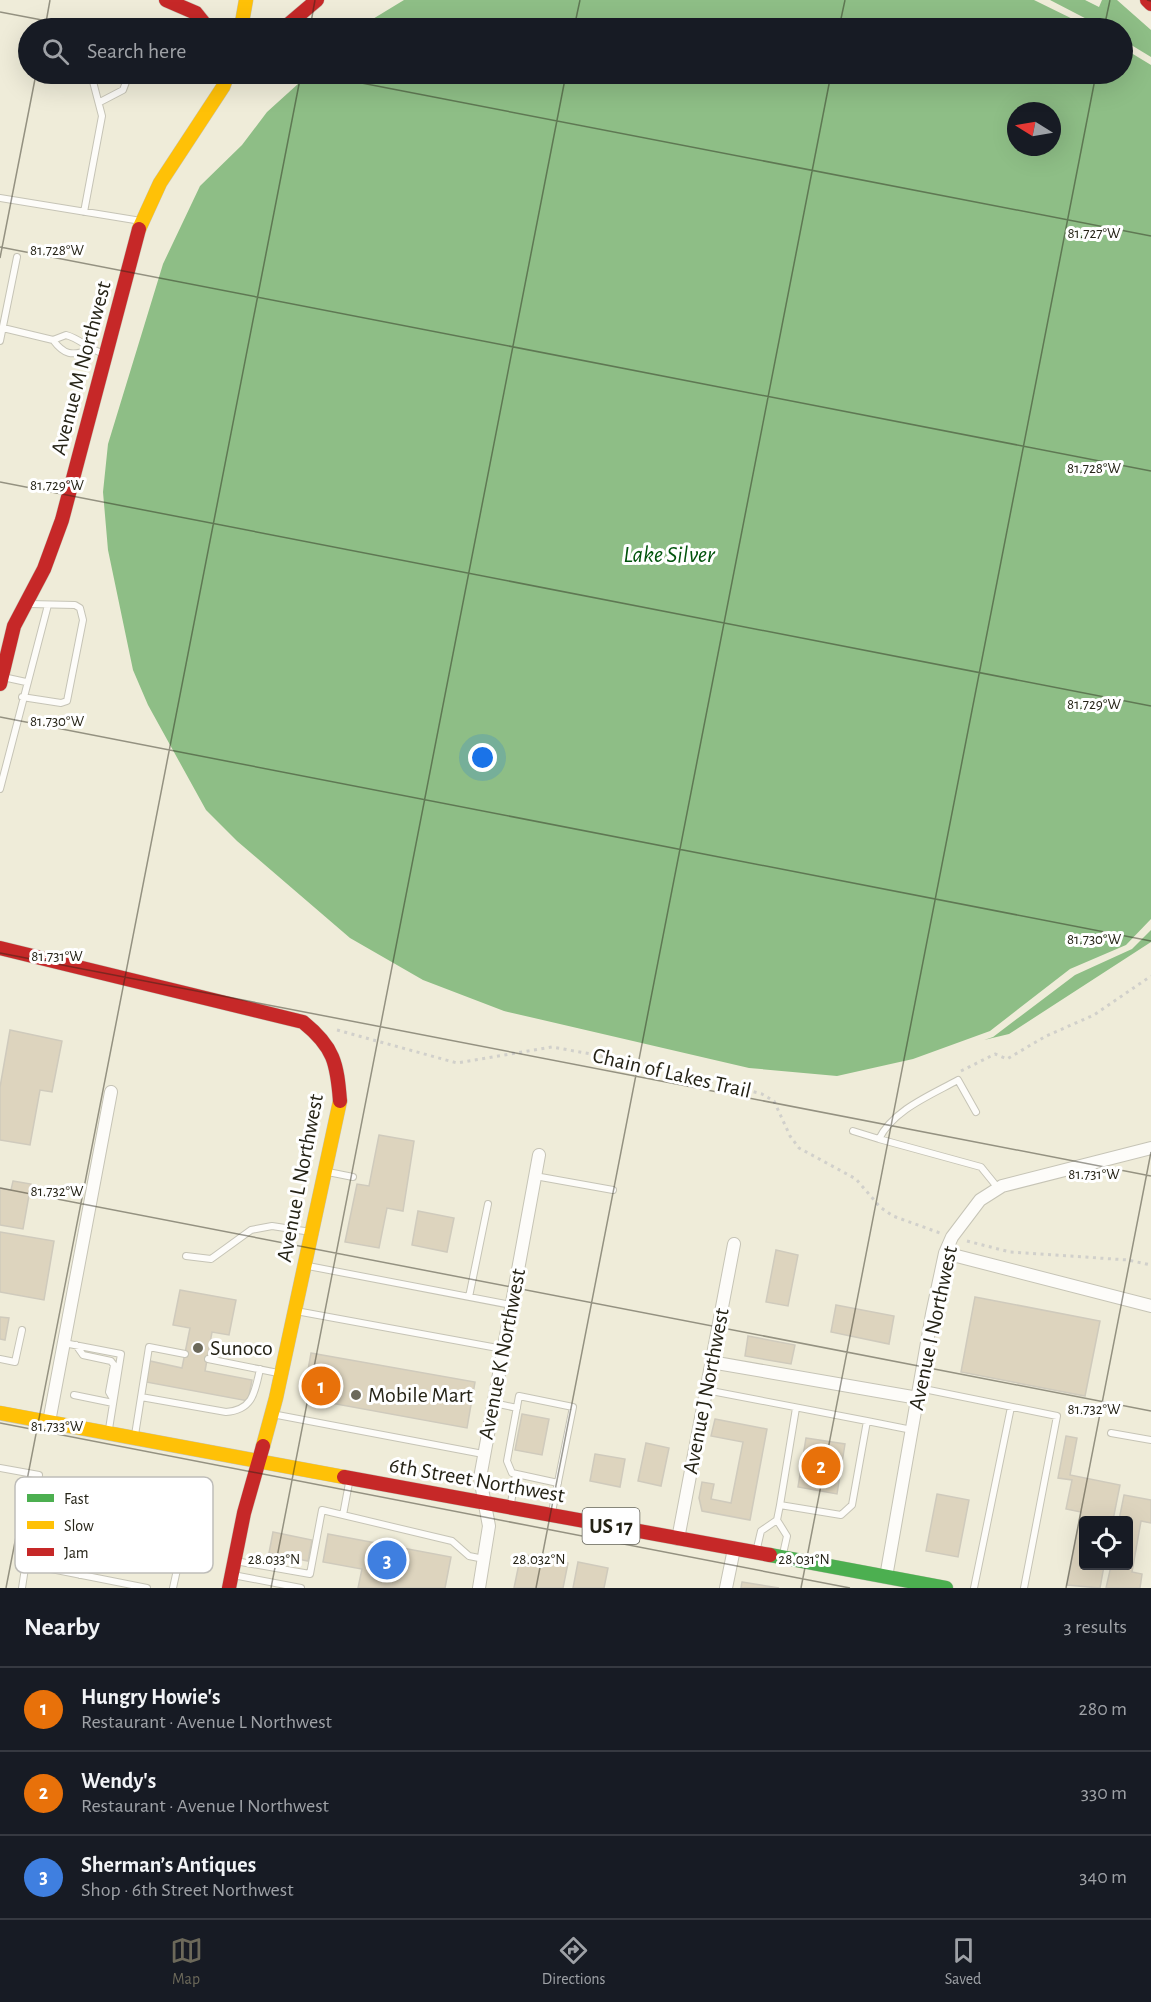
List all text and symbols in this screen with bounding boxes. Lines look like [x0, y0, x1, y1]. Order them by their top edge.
search box [18, 18, 1133, 84]
icon: search [39, 35, 72, 68]
text: Search here [87, 40, 186, 62]
north arrow [1007, 102, 1061, 156]
text: 81.727°W [1067, 226, 1121, 241]
text: 81.728°W [30, 243, 85, 258]
street label: Avenue M Northwest [47, 279, 115, 457]
text: 81.728°W [1067, 461, 1122, 476]
text: 81.729°W [30, 478, 85, 493]
water label: Lake Silver [623, 543, 716, 567]
text: 81.729°W [1067, 697, 1122, 712]
text: 81.730°W [30, 714, 85, 729]
your location [468, 743, 497, 772]
text: 81.730°W [1067, 932, 1122, 947]
text: 81.731°W [31, 949, 83, 964]
street label: Chain of Lakes Trail [591, 1044, 753, 1102]
street label: Avenue L Northwest [273, 1092, 327, 1264]
text: 81.731°W [1068, 1167, 1120, 1182]
text: 81.732°W [31, 1184, 84, 1199]
street label: Avenue I Northwest [905, 1244, 961, 1412]
street label: Avenue K Northwest [475, 1267, 529, 1441]
street label: Avenue J Northwest [679, 1306, 733, 1476]
place label: Sunoco [210, 1337, 273, 1359]
marker: Sunoco [191, 1341, 205, 1355]
pin: 1 [302, 1364, 340, 1408]
place label: Mobile Mart [368, 1384, 473, 1406]
marker: Mobile Mart [349, 1388, 363, 1402]
text: 81.732°W [1068, 1402, 1121, 1417]
text: 81.733°W [31, 1419, 84, 1434]
pin: 2 [802, 1444, 840, 1488]
street label: 6th Street Northwest [387, 1454, 567, 1506]
legend [15, 1477, 213, 1573]
text: Fast [64, 1491, 89, 1507]
road number: US 17 [582, 1508, 640, 1544]
map controls [1079, 1516, 1133, 1570]
button: locate [1079, 1516, 1133, 1570]
text: Slow [64, 1518, 94, 1534]
pin: 3 [368, 1538, 406, 1582]
text: Jam [64, 1545, 89, 1561]
text: 28.033°N [248, 1552, 300, 1567]
text: 28.032°N [513, 1552, 565, 1567]
text: 28.031°N [778, 1552, 830, 1567]
text: Nearby [24, 1614, 100, 1640]
text: 3 results [1063, 1617, 1127, 1637]
text: Hungry Howie's [81, 1686, 220, 1708]
text: 1 [40, 1699, 47, 1719]
text: 280 m [1079, 1699, 1127, 1719]
text: Restaurant · Avenue L Northwest [81, 1712, 332, 1732]
text: Wendy's [81, 1770, 156, 1792]
text: 2 [39, 1783, 48, 1803]
text: 330 m [1081, 1783, 1127, 1803]
text: Restaurant · Avenue I Northwest [81, 1796, 329, 1816]
text: Sherman’s Antiques [81, 1854, 256, 1876]
text: 3 [39, 1867, 48, 1887]
text: 340 m [1079, 1867, 1127, 1887]
text: Shop · 6th Street Northwest [81, 1880, 294, 1900]
tab: Map [170, 1934, 203, 1989]
tab: Directions [542, 1934, 606, 1989]
tab: Saved [945, 1934, 981, 1989]

